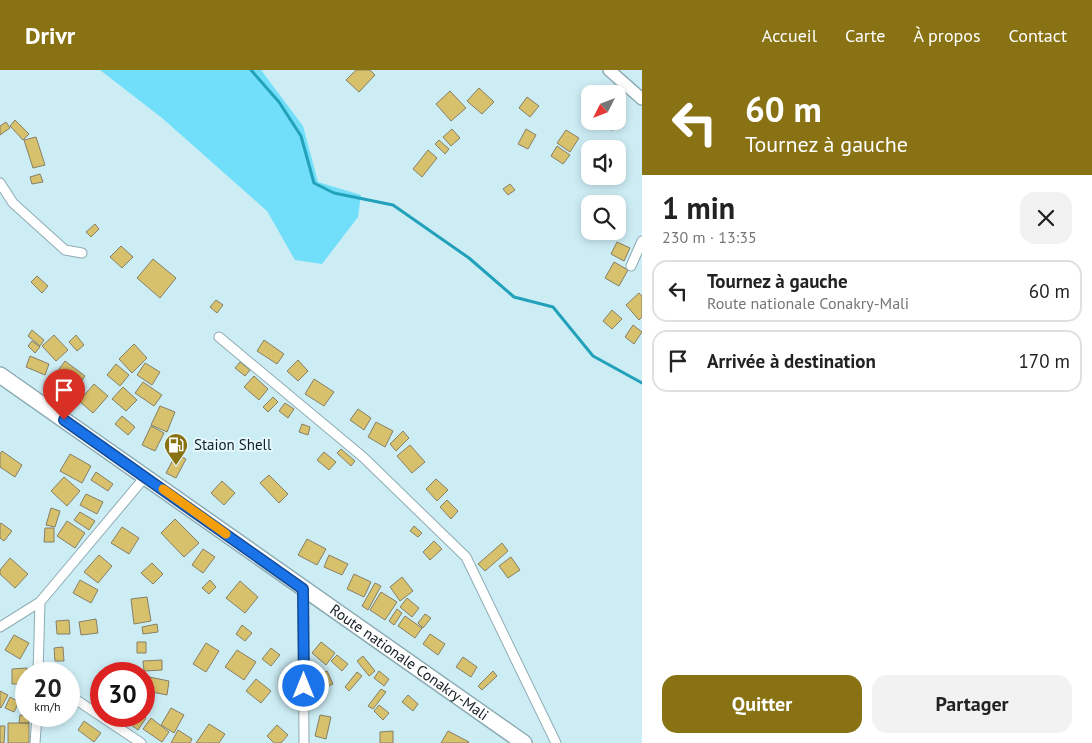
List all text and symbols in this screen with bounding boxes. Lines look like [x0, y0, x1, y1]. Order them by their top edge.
text: Drivr [25, 20, 75, 51]
text: Accueil [762, 24, 817, 47]
text: Carte [845, 24, 886, 47]
text: À propos [914, 24, 981, 47]
text: Contact [1009, 24, 1067, 47]
north arrow [581, 85, 626, 130]
map controls [581, 85, 626, 240]
text: 60 m [745, 86, 822, 132]
icon: left [662, 90, 727, 155]
text: Tournez à gauche [745, 130, 908, 158]
button: sound [581, 140, 626, 185]
text: 1 min [662, 188, 735, 227]
button: close [1020, 192, 1072, 244]
button: search [581, 195, 626, 240]
text: 230 m · 13:35 [662, 227, 757, 247]
text: Tournez à gauche [707, 269, 848, 293]
icon: left [664, 277, 692, 305]
text: 60 m [1029, 279, 1070, 303]
text: Route nationale Conakry-Mali [707, 293, 909, 313]
icon: arrive [664, 347, 692, 375]
text: Arrivée à destination [707, 349, 876, 373]
text: 170 m [1018, 349, 1070, 373]
pin [43, 369, 85, 420]
icon: arrive [50, 376, 78, 404]
fuel station icon: Staion Shell [163, 432, 189, 466]
place label: Staion Shell [194, 435, 272, 454]
street label: Route nationale Conakry-Mali [326, 600, 493, 724]
position arrow [277, 659, 329, 711]
speed limit sign: 30 [90, 662, 155, 727]
text: 20 [33, 672, 62, 704]
button: Quitter [662, 675, 862, 733]
button: Partager [872, 675, 1072, 733]
text: km/h [34, 699, 61, 714]

